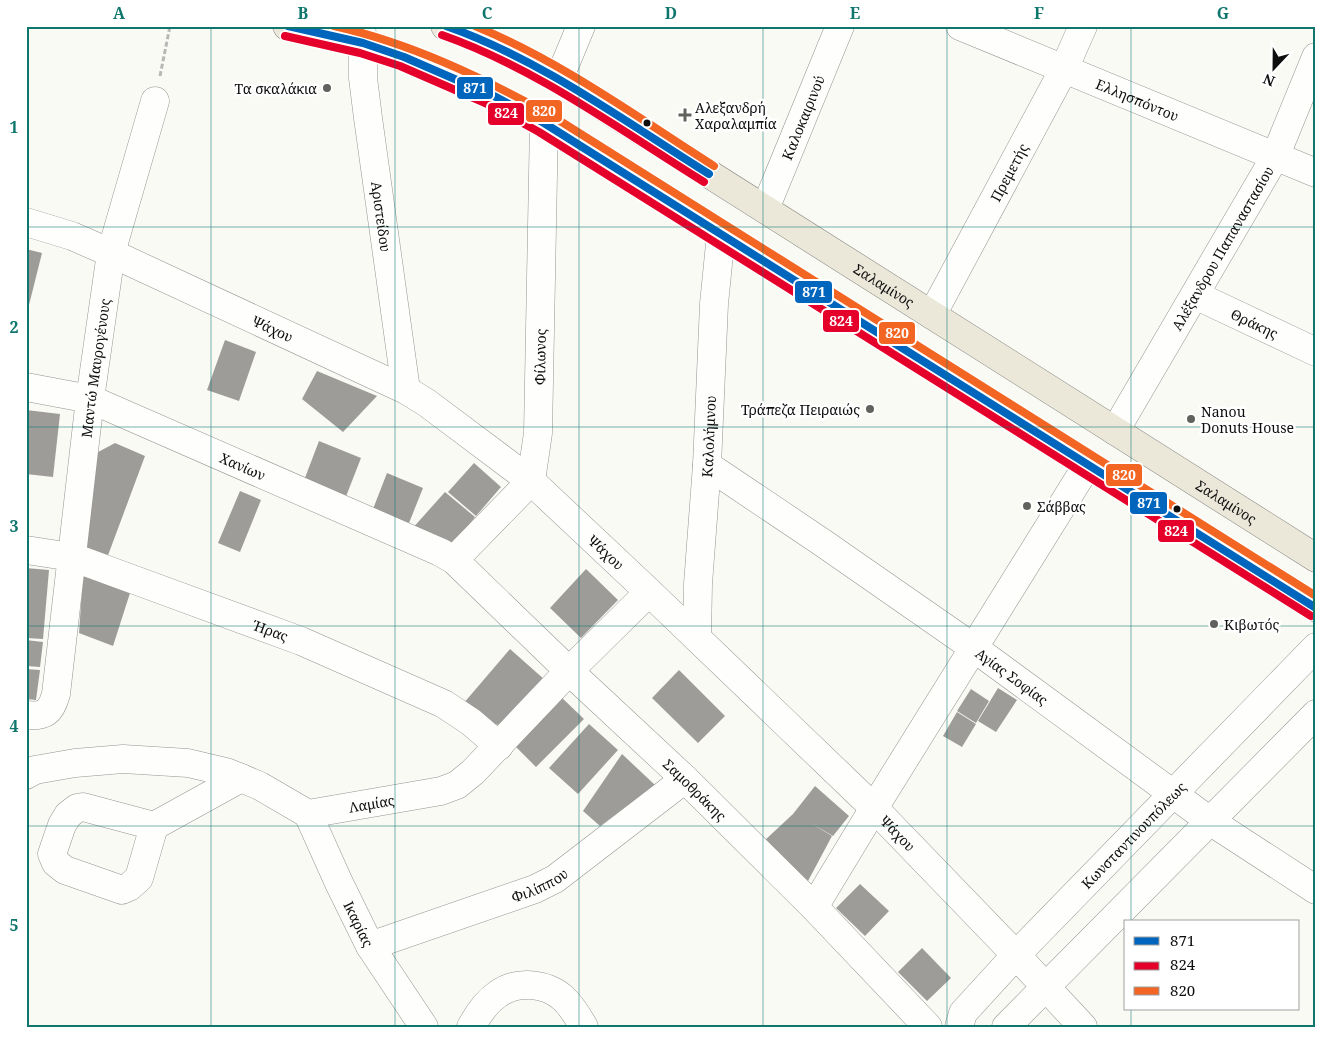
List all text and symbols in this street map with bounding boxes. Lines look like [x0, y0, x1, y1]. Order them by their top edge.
text: A [113, 2, 126, 24]
text: B [298, 2, 309, 24]
text: C [482, 2, 493, 24]
text: D [665, 2, 677, 24]
text: E [850, 2, 860, 24]
text: F [1034, 2, 1044, 24]
text: G [1217, 2, 1229, 24]
north arrow [1250, 42, 1300, 92]
text: N [1260, 70, 1278, 91]
street label: Καλοκαιρινού [777, 72, 828, 163]
street label: Ελλησπόντου [1093, 74, 1182, 125]
line badge: 871 [456, 76, 494, 100]
text: 871 [463, 78, 487, 97]
place label: Τα σκαλάκια [235, 79, 317, 98]
marker: Τα σκαλάκια [321, 82, 333, 94]
place label: Αλεξανδρή Χαραλαμπία [695, 98, 777, 133]
line badge: 820 [525, 99, 563, 123]
text: 820 [532, 101, 556, 120]
line badge: 824 [487, 102, 525, 126]
text: 824 [494, 103, 518, 122]
marker: Αλεξανδρή Χαραλαμπία [679, 109, 691, 121]
text: 1 [9, 116, 19, 138]
unlabelled marker [642, 118, 652, 128]
street label: Πρεμετής [985, 140, 1032, 205]
street label: Αλέξανδρου Παπαναστασίου [1167, 162, 1277, 333]
street label: Αριστείδου [367, 180, 396, 253]
street label: Σαλαμίνος [850, 259, 919, 311]
line badge: 871 [794, 280, 833, 304]
text: 871 [802, 282, 826, 301]
street label: Μαντώ Μαυρογένους [76, 297, 114, 439]
street label: Θράκης [1228, 304, 1282, 343]
line badge: 824 [822, 309, 860, 333]
street label: Ψάχου [249, 310, 296, 346]
text: 824 [829, 311, 853, 330]
text: 2 [9, 316, 19, 338]
line badge: 820 [878, 321, 916, 345]
text: 820 [885, 323, 909, 342]
street label: Φίλωνος [529, 328, 550, 385]
street label: Καλολήμνου [697, 395, 720, 478]
place label: Τράπεζα Πειραιώς [741, 400, 860, 419]
place label: Nanou Donuts House [1201, 402, 1294, 437]
marker: Τράπεζα Πειραιώς [864, 403, 876, 415]
marker: Nanou Donuts House [1185, 413, 1197, 425]
street label: Χανίων [217, 448, 269, 484]
line badge: 820 [1105, 463, 1143, 487]
text: 820 [1112, 465, 1136, 484]
street label: Σαλαμίνος [1193, 475, 1261, 528]
line badge: 871 [1129, 491, 1168, 515]
text: 871 [1137, 493, 1161, 512]
place label: Σάββας [1037, 497, 1086, 516]
marker: Σάββας [1021, 500, 1033, 512]
unlabelled marker [1172, 504, 1182, 514]
text: 3 [9, 515, 19, 537]
line badge: 824 [1157, 519, 1195, 543]
text: 824 [1164, 521, 1188, 540]
street label: Ψάχου [584, 530, 629, 574]
street label: Ήρας [249, 614, 291, 645]
place label: Κιβωτός [1224, 615, 1279, 634]
marker: Κιβωτός [1208, 618, 1220, 630]
street label: Αγίας Σοφίας [972, 643, 1052, 709]
text: 4 [9, 715, 19, 737]
street label: Σαμοθράκης [659, 754, 731, 825]
street label: Κωνσταντινουπόλεως [1077, 777, 1190, 892]
street label: Λαμίας [347, 790, 396, 816]
street label: Ψάχου [876, 811, 920, 855]
street label: Φιλίππου [508, 863, 571, 906]
street label: Ικαρίας [340, 898, 378, 950]
text: 5 [9, 914, 19, 936]
legend [1124, 920, 1300, 1010]
text: 871 [1170, 930, 1195, 950]
text: 824 [1170, 954, 1196, 974]
text: 820 [1170, 980, 1195, 1000]

